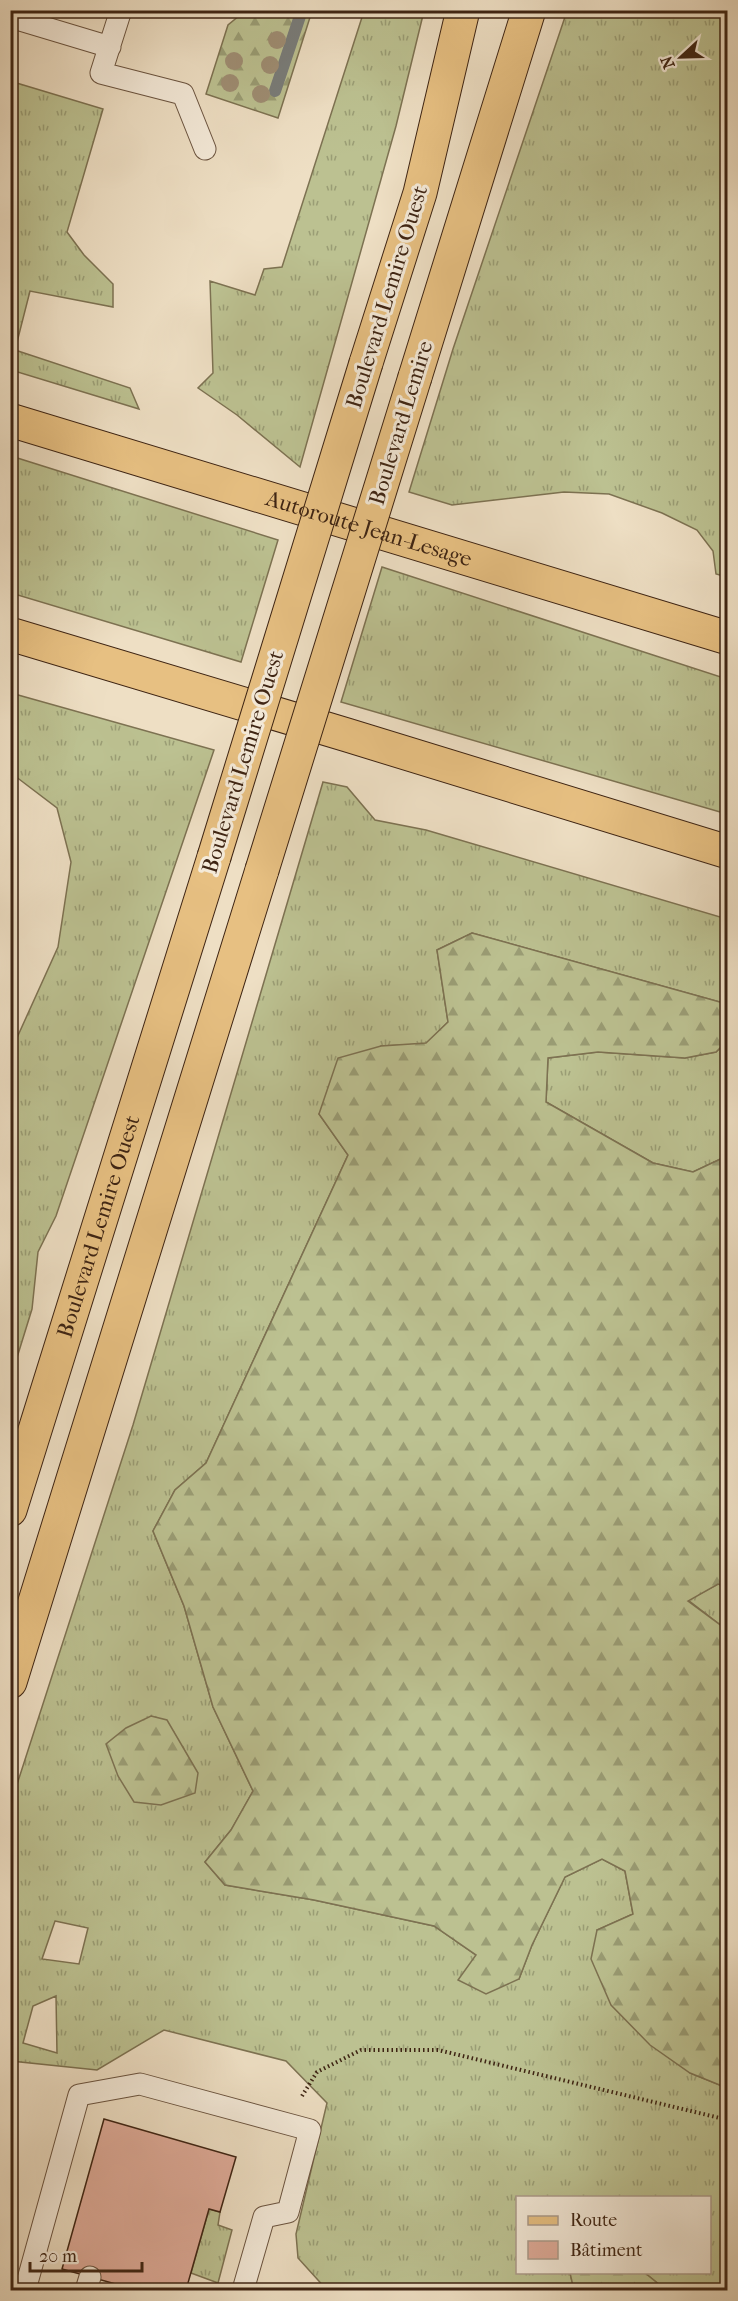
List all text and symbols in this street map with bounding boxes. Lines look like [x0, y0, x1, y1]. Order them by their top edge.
north arrow [651, 27, 711, 87]
text: N [656, 52, 679, 72]
street label: Boulevard Lemire Ouest [341, 182, 433, 412]
street label: Boulevard Lemire [364, 338, 438, 508]
street label: Autoroute Jean-Lesage [262, 485, 475, 573]
street label: Boulevard Lemire Ouest [197, 647, 289, 877]
street label: Boulevard Lemire Ouest [52, 1112, 146, 1341]
legend [516, 2196, 711, 2274]
text: Route [570, 2210, 617, 2231]
scale bar [30, 2235, 142, 2273]
text: Bâtiment [570, 2240, 643, 2261]
text: 20 m [39, 2246, 77, 2267]

